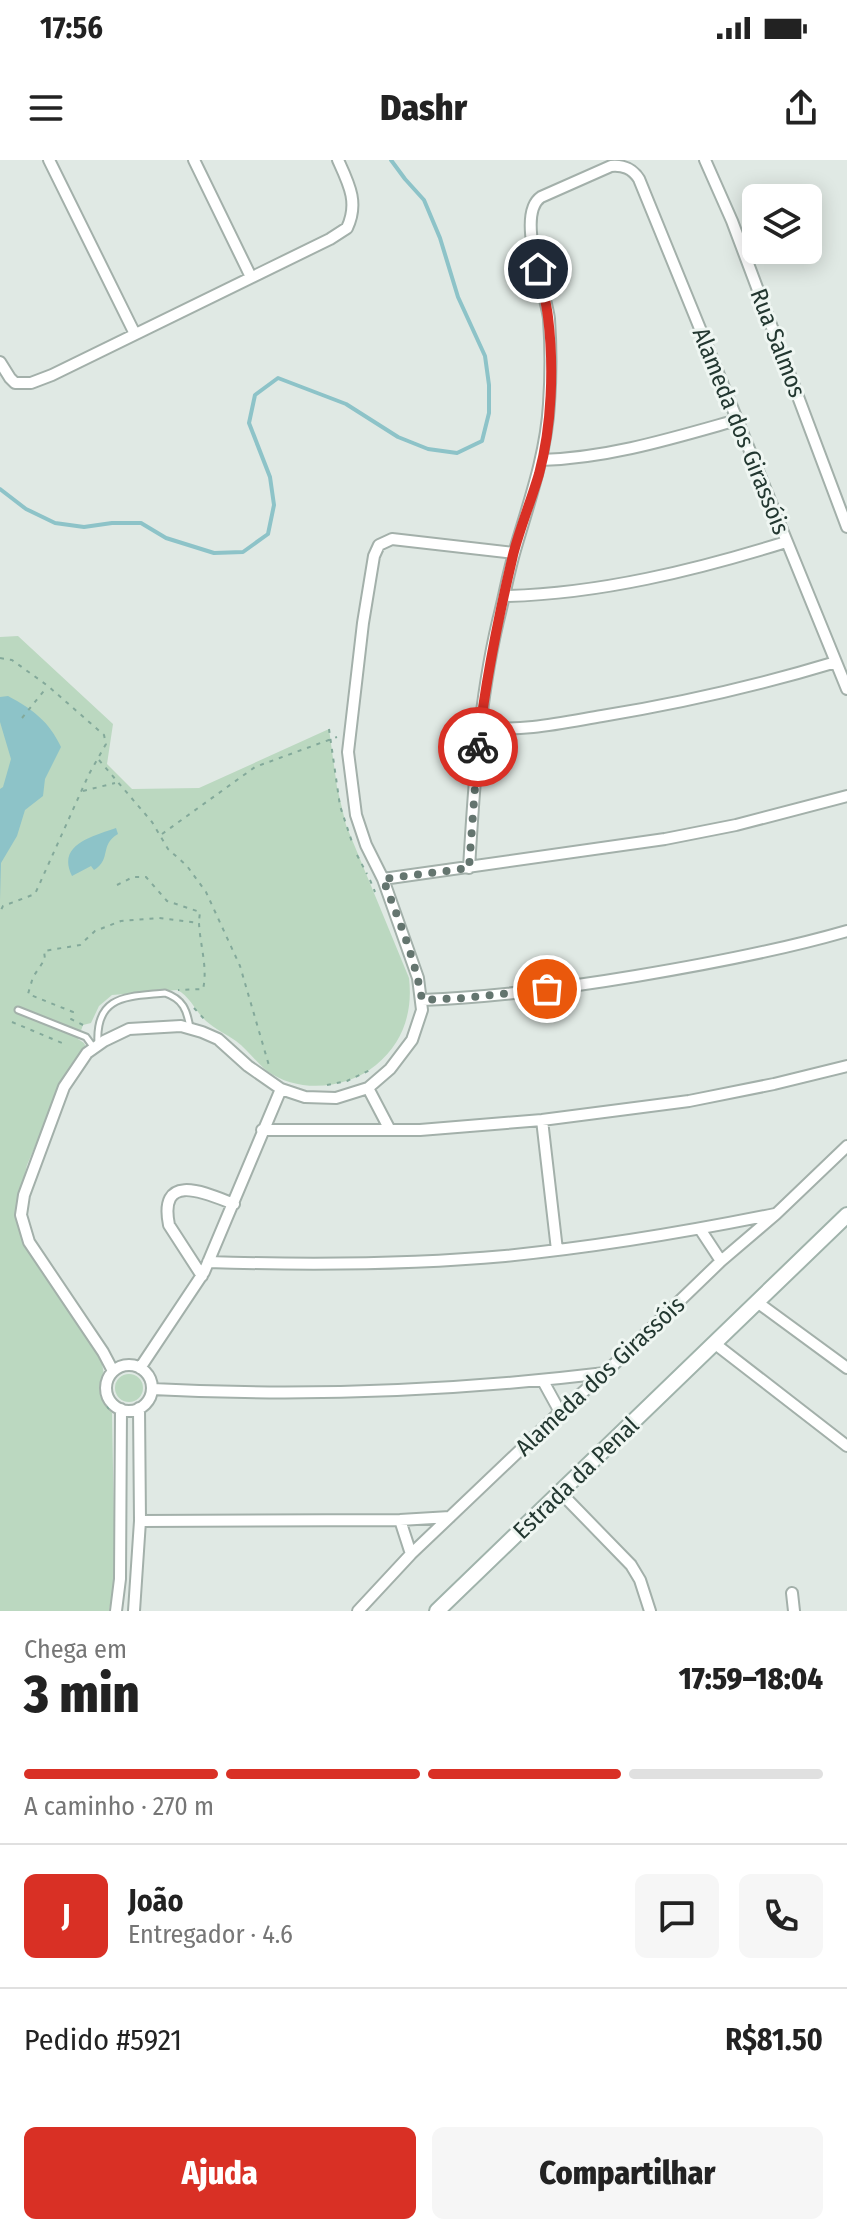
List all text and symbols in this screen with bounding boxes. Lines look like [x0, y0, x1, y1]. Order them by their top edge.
text: 17:56 [40, 10, 103, 46]
icon: menu [24, 86, 68, 130]
text: Dashr [380, 86, 467, 130]
icon: share [779, 86, 823, 130]
map controls [742, 184, 822, 264]
button: layers [742, 184, 822, 264]
pin [504, 235, 572, 303]
icon: home [516, 247, 560, 291]
street label: Rua Salmos [744, 285, 812, 401]
street label: Alameda dos Girassóis [687, 323, 795, 539]
courier [438, 707, 518, 787]
icon: bike [456, 725, 500, 769]
pin [513, 955, 581, 1023]
icon: bag [525, 967, 569, 1011]
street label: Alameda dos Girassóis [510, 1290, 690, 1462]
street label: Estrada da Penal [508, 1411, 644, 1545]
text: Chega em [24, 1634, 127, 1665]
text: 17:59–18:04 [679, 1661, 823, 1697]
text: 3 min [24, 1663, 140, 1726]
text: A caminho · 270 m [24, 1791, 214, 1822]
button: chat [635, 1874, 719, 1958]
button: phone [739, 1874, 823, 1958]
text: João [128, 1883, 183, 1919]
text: J [62, 1898, 70, 1934]
text: Entregador · 4.6 [128, 1919, 293, 1950]
text: Pedido #5921 [24, 2022, 182, 2058]
text: R$81.50 [725, 2022, 823, 2058]
button: Ajuda [24, 2127, 416, 2219]
button: Compartilhar [432, 2127, 823, 2219]

